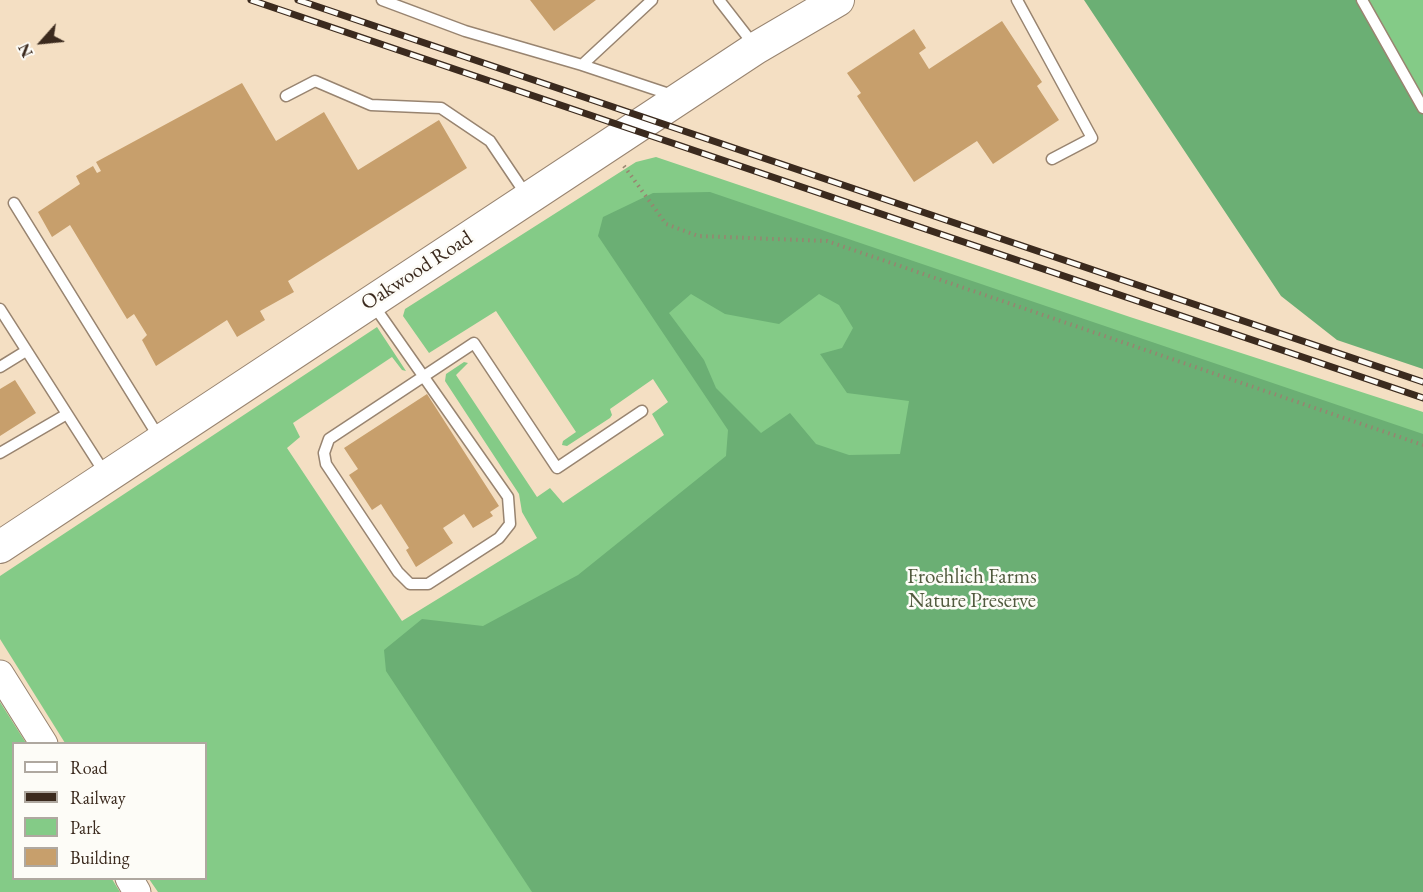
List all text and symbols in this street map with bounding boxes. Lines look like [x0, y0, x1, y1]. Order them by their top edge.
north arrow [12, 12, 72, 72]
text: N [13, 40, 38, 61]
street label: Oakwood Road [357, 226, 477, 316]
park label: Froehlich Farms Nature Preserve [907, 564, 1037, 614]
legend [12, 742, 207, 880]
text: Road [70, 756, 108, 779]
text: Railway [70, 786, 126, 809]
text: Park [70, 816, 101, 839]
text: Building [70, 846, 130, 869]

